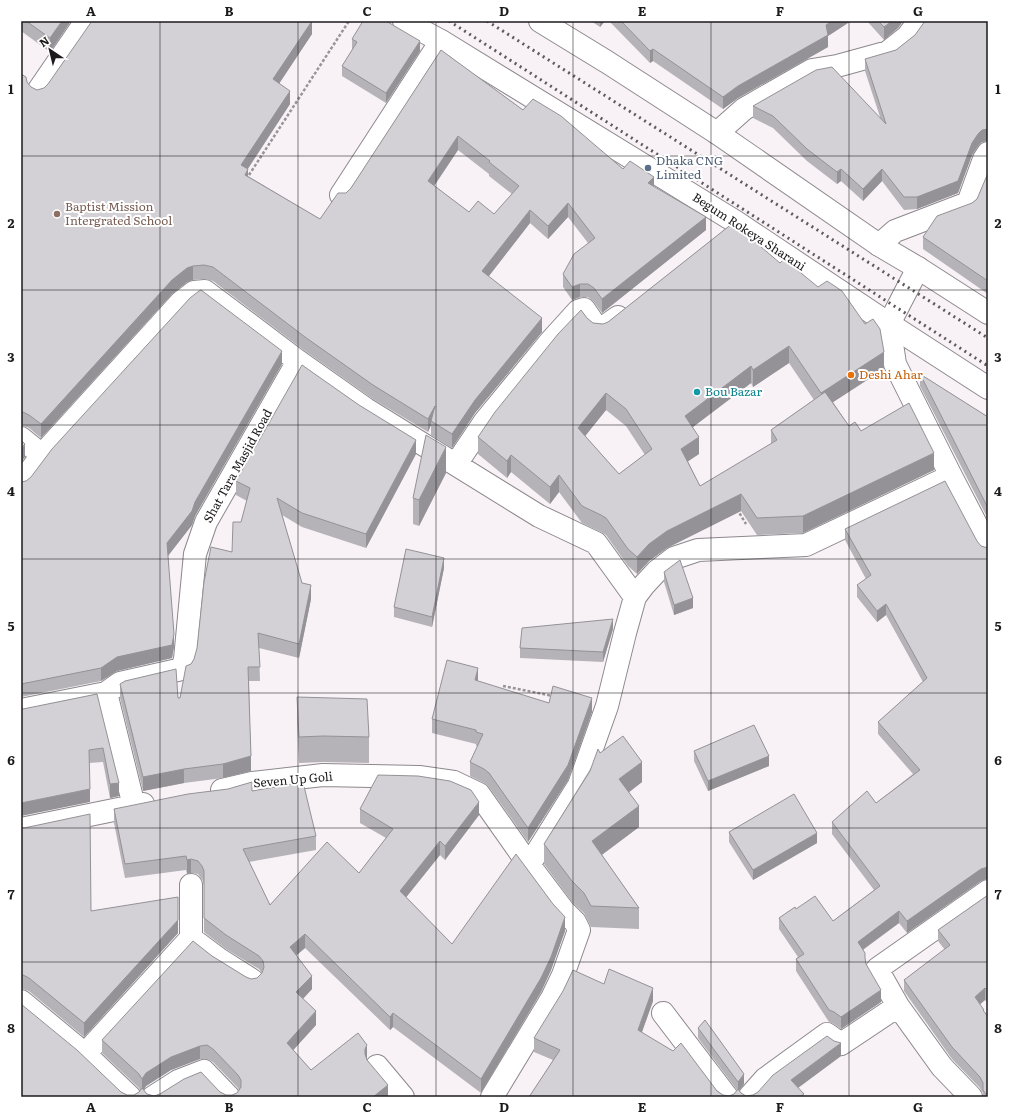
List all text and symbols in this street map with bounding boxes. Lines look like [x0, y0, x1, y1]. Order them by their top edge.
text: A [86, 1, 96, 20]
text: B [225, 1, 234, 20]
text: C [362, 1, 372, 20]
text: D [499, 1, 509, 20]
text: E [638, 1, 647, 20]
text: F [776, 1, 784, 20]
text: G [913, 1, 923, 20]
north arrow [30, 30, 70, 70]
text: N [35, 32, 52, 50]
text: 1 [8, 79, 14, 98]
text: 1 [995, 79, 1001, 98]
place label: Dhaka CNG Limited [656, 151, 723, 183]
marker: Dhaka CNG Limited [643, 163, 653, 173]
street label: Begum Rokeya Sharani [689, 188, 810, 275]
place label: Baptist Mission Intergrated School [65, 197, 172, 229]
marker: Baptist Mission Intergrated School [52, 209, 62, 219]
text: 2 [8, 213, 15, 232]
text: 2 [995, 213, 1002, 232]
text: 3 [7, 347, 15, 366]
text: 3 [994, 347, 1002, 366]
place label: Deshi Ahar [859, 365, 923, 383]
marker: Deshi Ahar [846, 370, 856, 380]
place label: Bou Bazar [705, 382, 762, 400]
marker: Bou Bazar [692, 387, 702, 397]
street label: Shat Tara Masjid Road [198, 405, 276, 526]
text: 4 [7, 481, 15, 500]
text: 4 [994, 481, 1002, 500]
text: 5 [7, 616, 15, 635]
text: 5 [994, 616, 1002, 635]
text: 6 [7, 750, 15, 769]
text: 6 [994, 750, 1002, 769]
street label: Seven Up Goli [252, 767, 333, 791]
text: 7 [7, 884, 15, 903]
text: 7 [994, 884, 1002, 903]
text: 8 [7, 1018, 15, 1037]
text: 8 [994, 1018, 1002, 1037]
text: A [86, 1097, 96, 1116]
text: B [225, 1097, 234, 1116]
text: C [362, 1097, 372, 1116]
text: D [499, 1097, 509, 1116]
text: E [638, 1097, 647, 1116]
text: F [776, 1097, 784, 1116]
text: G [913, 1097, 923, 1116]

